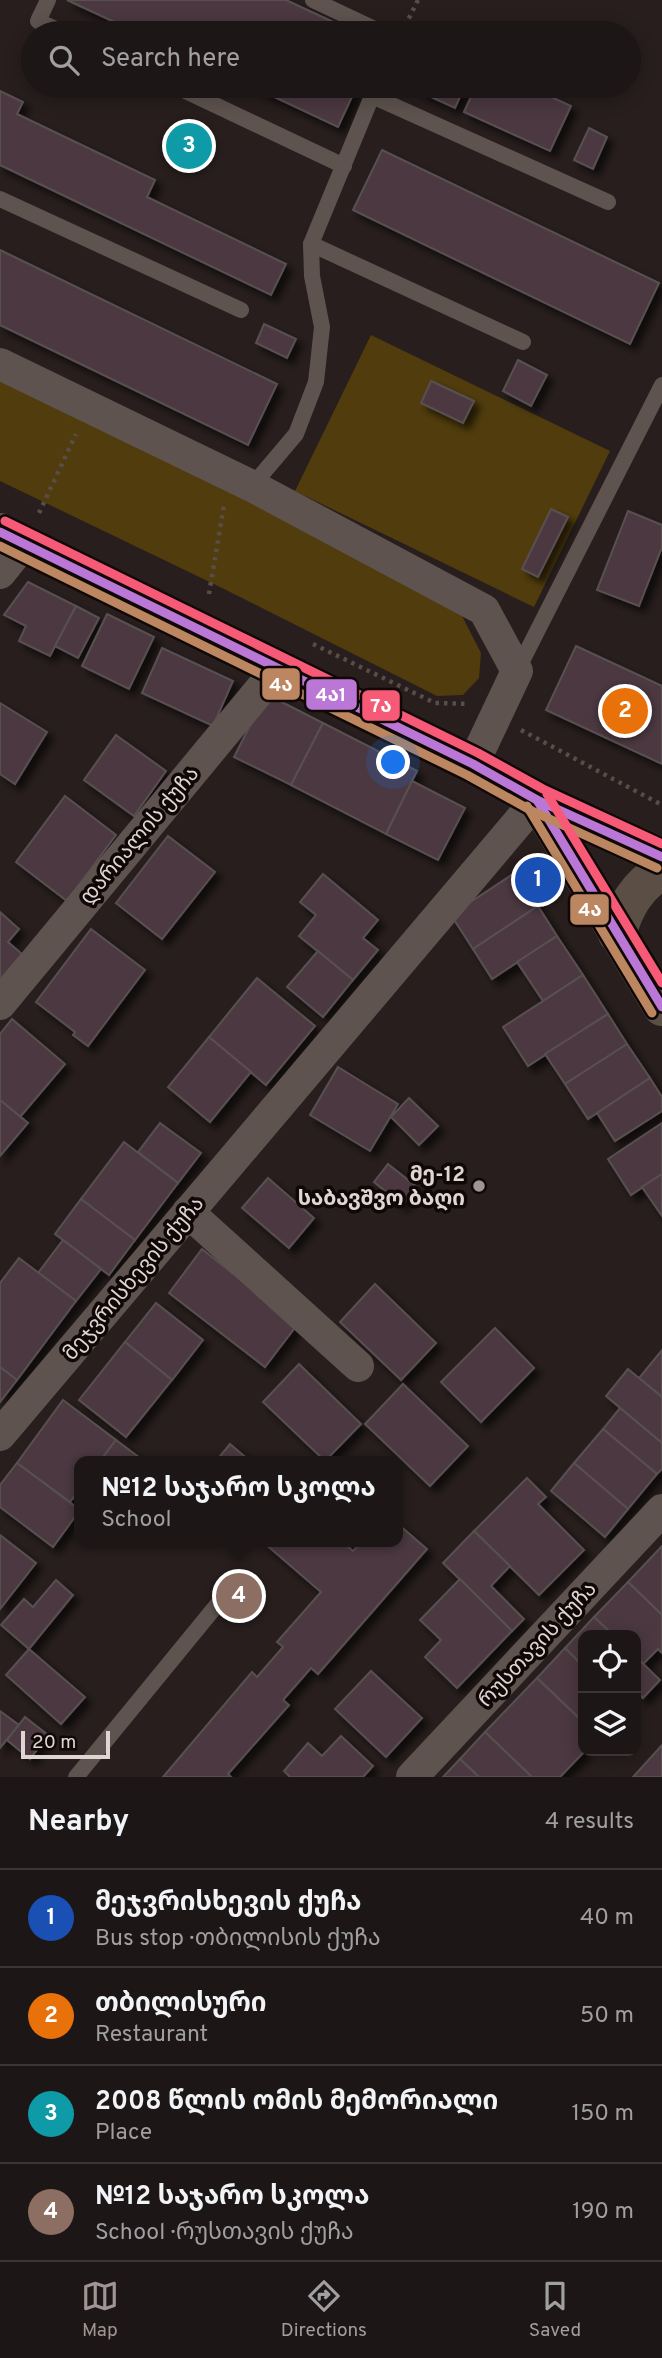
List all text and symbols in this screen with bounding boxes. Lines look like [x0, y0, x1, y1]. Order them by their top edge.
search box [21, 21, 641, 98]
icon: search [45, 41, 83, 79]
text: Search here [101, 43, 240, 76]
pin: 3 [166, 120, 212, 172]
line badge: 4ა [261, 667, 301, 701]
text: 4ა [269, 674, 293, 698]
line badge: 4ა1 [305, 678, 358, 711]
text: 4ა1 [316, 684, 346, 708]
pin: 2 [602, 685, 648, 737]
line badge: 7ა [361, 689, 401, 722]
text: 7ა [370, 695, 392, 719]
your location [376, 745, 410, 779]
street label: დარიალის ქუჩა [75, 761, 206, 911]
pin: 1 [515, 854, 561, 906]
line badge: 4ა [569, 893, 610, 926]
text: 4ა [578, 899, 602, 923]
place label: მე-12 საბავშვო ბაღი [298, 1162, 465, 1213]
marker: მე-12 საბავშვო ბაღი [471, 1178, 487, 1194]
street label: მეჯვრისხევის ქუჩა [58, 1191, 211, 1367]
popup [74, 1456, 403, 1547]
text: №12 საჯარო სკოლა [101, 1473, 376, 1506]
text: School [101, 1506, 172, 1535]
pin: 4 [216, 1570, 262, 1622]
street label: რუსთავის ქუჩა [473, 1577, 603, 1714]
map controls [578, 1630, 641, 1756]
button: locate [578, 1630, 641, 1693]
button: layers [578, 1693, 641, 1756]
scale bar [21, 1728, 110, 1760]
text: 20 m [32, 1731, 76, 1755]
text: Nearby [28, 1804, 129, 1841]
text: 4 results [545, 1808, 634, 1837]
text: მეჯვრისხევის ქუჩა [95, 1887, 361, 1920]
text: 1 [46, 1904, 56, 1933]
text: 40 m [580, 1904, 634, 1933]
text: Bus stop · თბილისის ქუჩა [95, 1925, 381, 1954]
text: თბილისური [95, 1988, 267, 2021]
text: 2 [44, 2002, 58, 2031]
text: 50 m [580, 2002, 634, 2031]
text: Restaurant [95, 2021, 208, 2050]
text: 2008 წლის ომის მემორიალი [95, 2086, 498, 2119]
text: 3 [44, 2100, 58, 2129]
text: 150 m [572, 2100, 634, 2129]
text: Place [95, 2119, 152, 2148]
text: №12 საჯარო სკოლა [95, 2181, 369, 2214]
text: 4 [44, 2198, 58, 2227]
text: 190 m [572, 2198, 634, 2227]
text: School · რუსთავის ქუჩა [95, 2219, 354, 2248]
tab: Map [81, 2277, 119, 2343]
tab: Directions [281, 2277, 367, 2343]
tab: Saved [529, 2277, 581, 2343]

